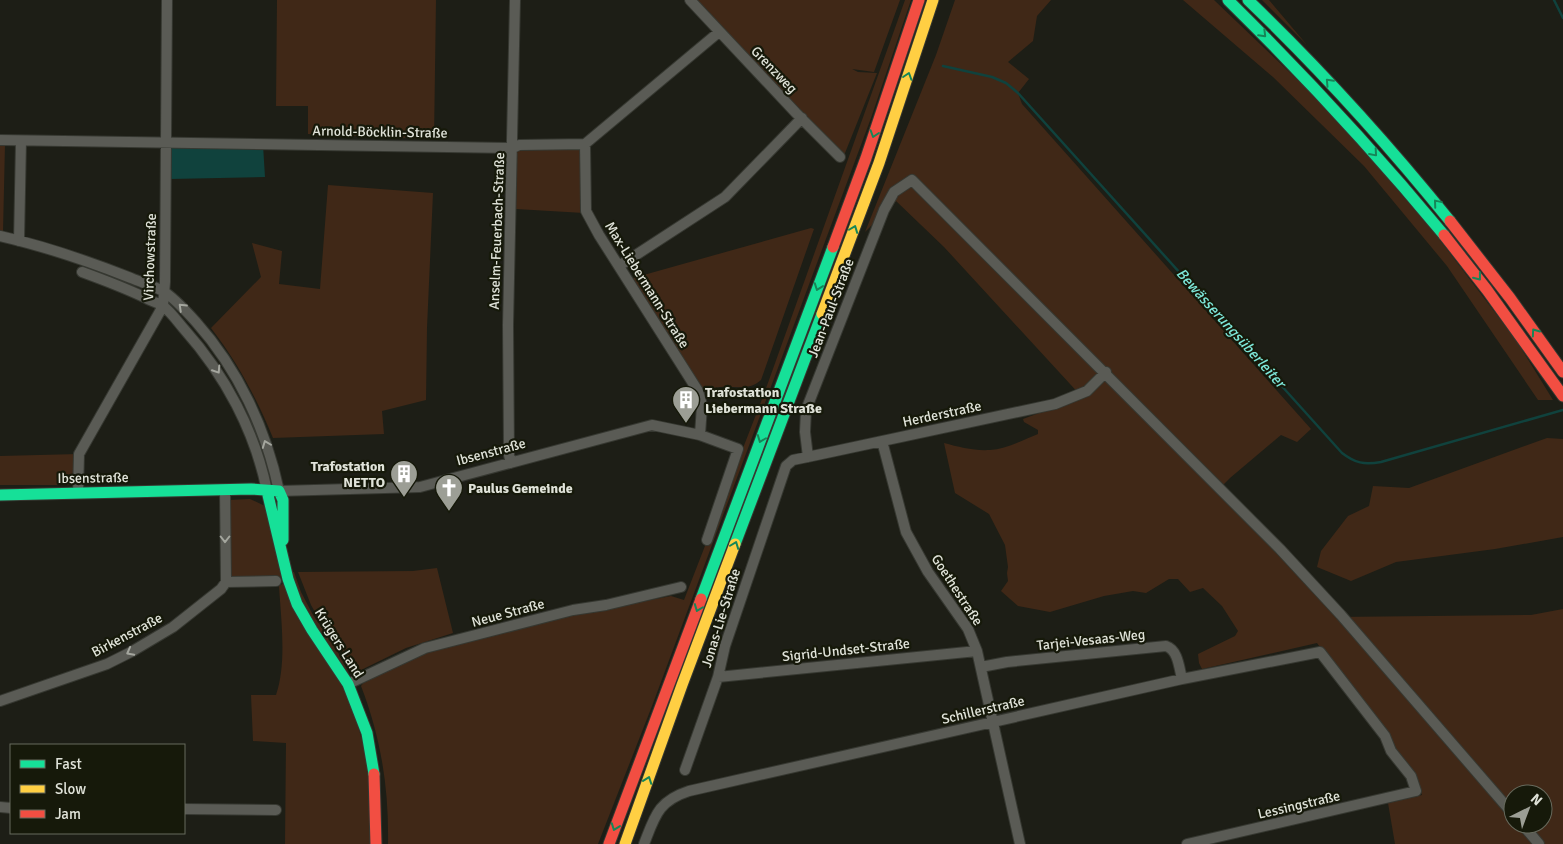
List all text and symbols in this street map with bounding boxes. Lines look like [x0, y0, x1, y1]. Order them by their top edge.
one-way arrow [1257, 28, 1266, 37]
street label: Grenzweg [747, 43, 801, 97]
one-way arrow [902, 72, 912, 81]
one-way arrow [1326, 78, 1335, 87]
street label: Arnold-Böcklin-Straße [312, 122, 448, 142]
one-way arrow [870, 130, 880, 138]
one-way arrow [1368, 147, 1377, 156]
street label: Anselm-Feuerbach-Straße [486, 152, 508, 310]
one-way arrow [1434, 199, 1443, 208]
street label: Virchowstraße [140, 213, 160, 301]
street label: Max-Liebermann-Straße [601, 219, 693, 351]
one-way arrow [848, 225, 858, 234]
street label: Jean-Paul-Straße [804, 256, 858, 360]
water label: Bewässerungsüberleiter [1173, 264, 1291, 393]
one-way arrow [1473, 271, 1481, 280]
one-way arrow [814, 282, 824, 291]
one-way arrow [178, 304, 187, 313]
one-way arrow [1532, 328, 1541, 338]
one-way arrow [210, 365, 220, 374]
place label: Trafostation Liebermann Straße [705, 384, 822, 417]
building icon: Trafostation Liebermann Straße [671, 385, 701, 424]
street label: Herderstraße [901, 397, 983, 431]
one-way arrow [757, 434, 767, 443]
street label: Ibsenstraße [454, 435, 528, 469]
one-way arrow [262, 440, 273, 449]
place label: Trafostation NETTO [311, 458, 385, 491]
building icon: Trafostation NETTO [389, 459, 419, 498]
street label: Ibsenstraße [57, 469, 129, 487]
church icon: Paulus Gemeinde [434, 473, 464, 512]
place label: Paulus Gemeinde [468, 480, 573, 497]
one-way arrow [220, 536, 230, 543]
one-way arrow [729, 541, 739, 550]
street label: Goethestraße [928, 551, 986, 629]
street label: Jonas-Lie-Straße [698, 566, 744, 670]
street label: Neue Straße [470, 595, 546, 631]
one-way arrow [694, 603, 704, 611]
street label: Krügers Land [311, 605, 367, 681]
street label: Birkenstraße [89, 609, 165, 661]
street label: Tarjei-Vesaas-Weg [1036, 626, 1146, 654]
street label: Sigrid-Undset-Straße [781, 635, 911, 665]
one-way arrow [126, 646, 135, 656]
street label: Schillerstraße [940, 692, 1026, 728]
legend [10, 744, 185, 834]
text: Fast [55, 755, 82, 773]
one-way arrow [642, 776, 652, 784]
text: Slow [55, 780, 86, 798]
north arrow [1503, 784, 1553, 834]
street label: Lessingstraße [1256, 787, 1342, 823]
text: N [1527, 790, 1546, 809]
text: Jam [55, 805, 81, 823]
one-way arrow [611, 822, 621, 831]

